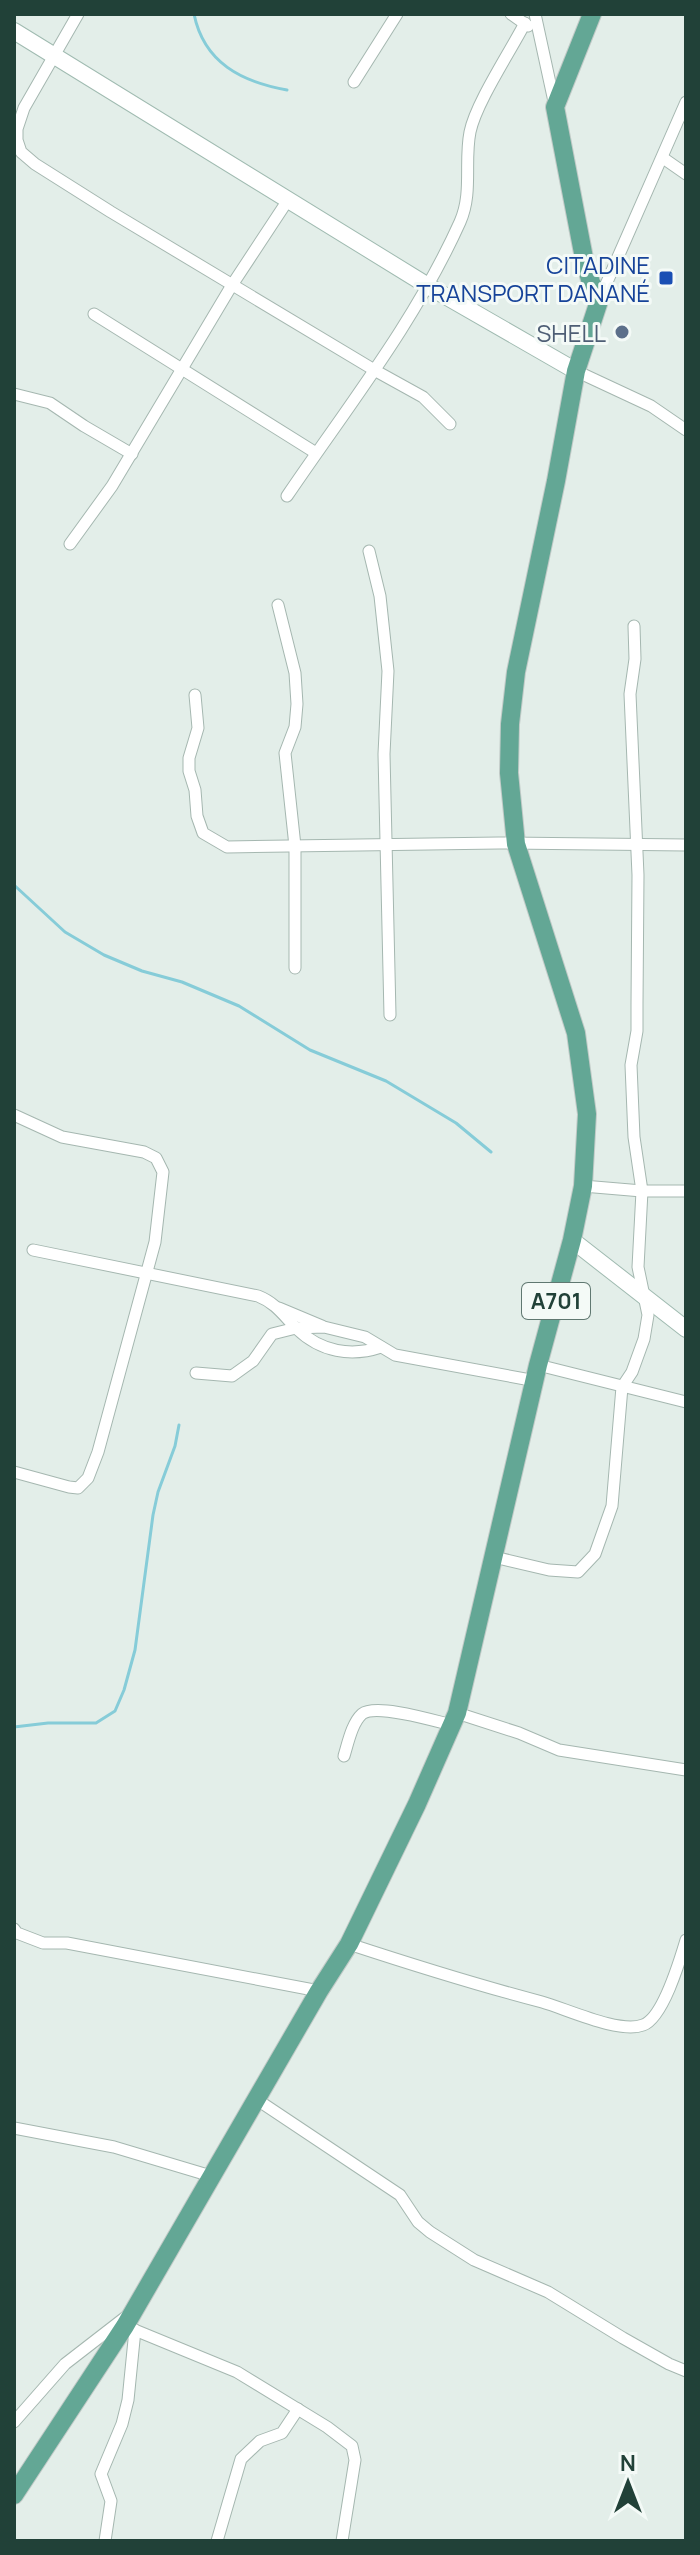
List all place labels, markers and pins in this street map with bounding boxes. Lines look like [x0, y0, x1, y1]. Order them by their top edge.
place label: CITADINE TRANSPORT DANANÉ [416, 248, 650, 309]
marker: CITADINE TRANSPORT DANANÉ [657, 269, 675, 287]
place label: SHELL [537, 316, 606, 349]
marker: SHELL [613, 323, 631, 341]

